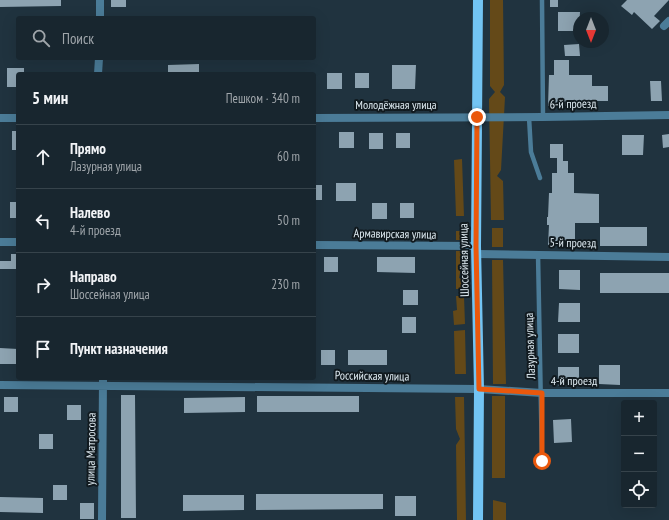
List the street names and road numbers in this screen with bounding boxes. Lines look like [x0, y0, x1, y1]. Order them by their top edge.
street label: 6-й проезд [550, 96, 597, 111]
street label: Молодёжная улица [355, 97, 437, 112]
street label: Шоссейная улица [455, 223, 472, 297]
street label: Армавирская улица [354, 225, 437, 242]
street label: 5-й проезд [550, 235, 597, 250]
street label: Лазурная улица [521, 312, 538, 381]
street label: Российская улица [335, 367, 410, 384]
street label: 4-й проезд [551, 373, 598, 388]
street label: улица Матросова [82, 412, 99, 485]

